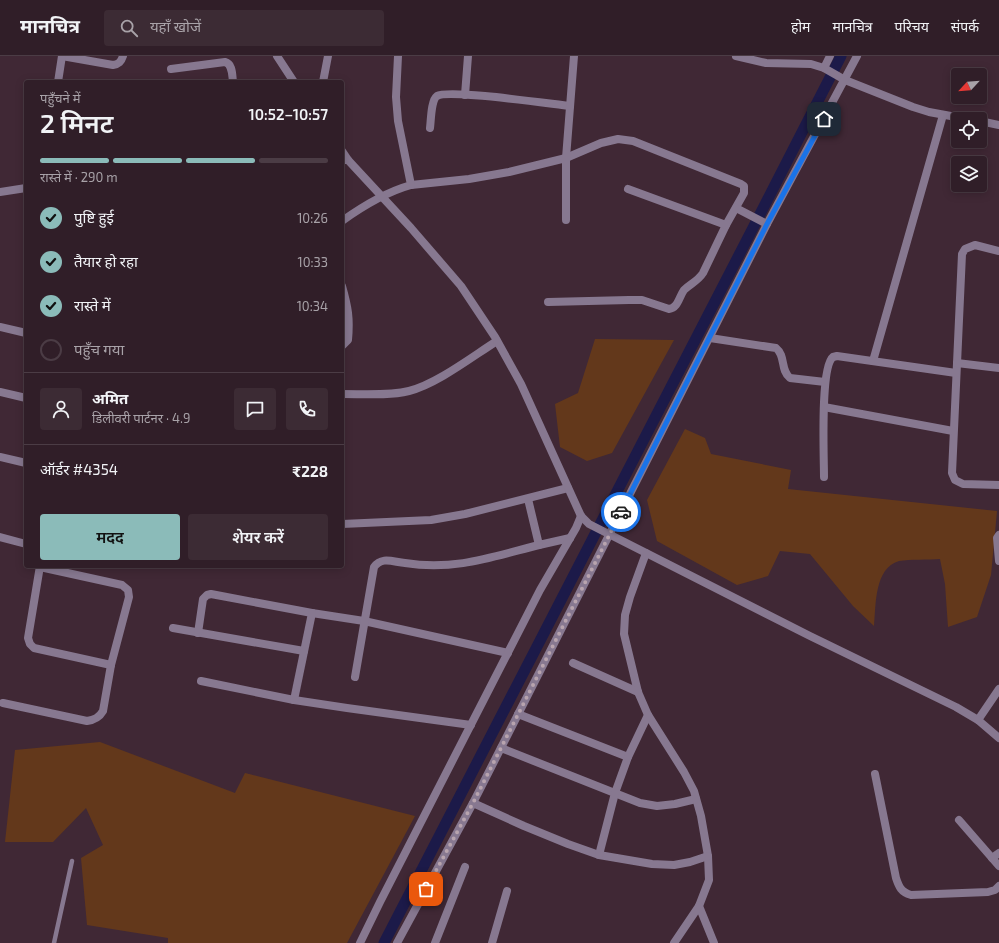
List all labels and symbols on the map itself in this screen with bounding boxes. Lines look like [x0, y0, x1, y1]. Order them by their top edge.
north arrow [951, 68, 987, 104]
pin [807, 102, 841, 136]
courier [601, 492, 641, 532]
pin [409, 872, 443, 906]

